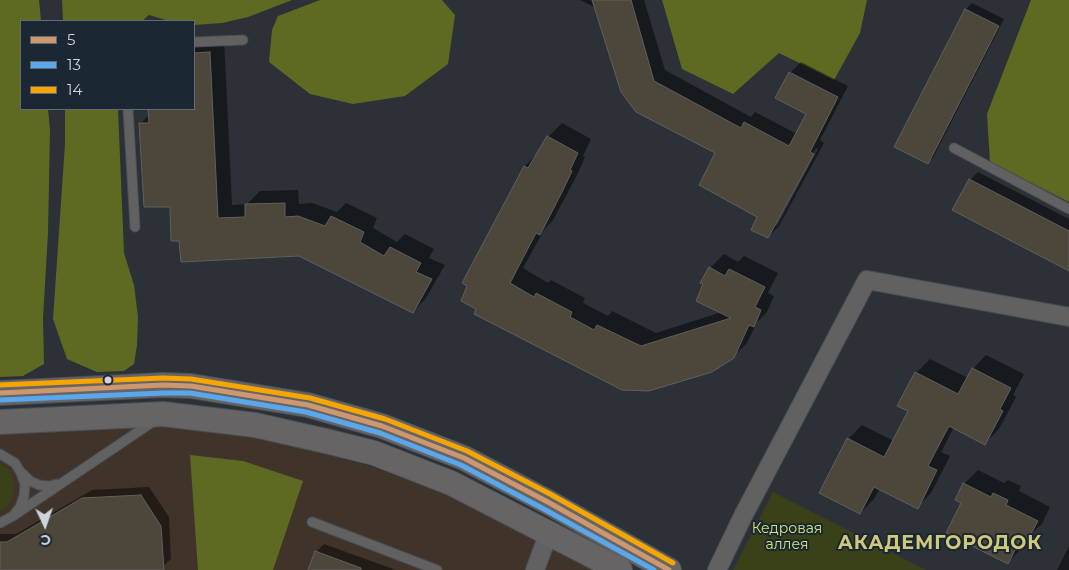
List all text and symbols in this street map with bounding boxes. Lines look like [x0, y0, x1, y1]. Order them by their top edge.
legend [20, 20, 195, 110]
text: 5 [67, 30, 76, 49]
text: 13 [67, 55, 81, 74]
text: 14 [67, 80, 82, 99]
unlabelled marker [103, 375, 113, 385]
north arrow [20, 500, 70, 550]
park label: Кедровая аллея [752, 521, 822, 554]
text: С [40, 531, 51, 549]
district label: АКАДЕМГОРОДОК [836, 532, 1044, 554]

